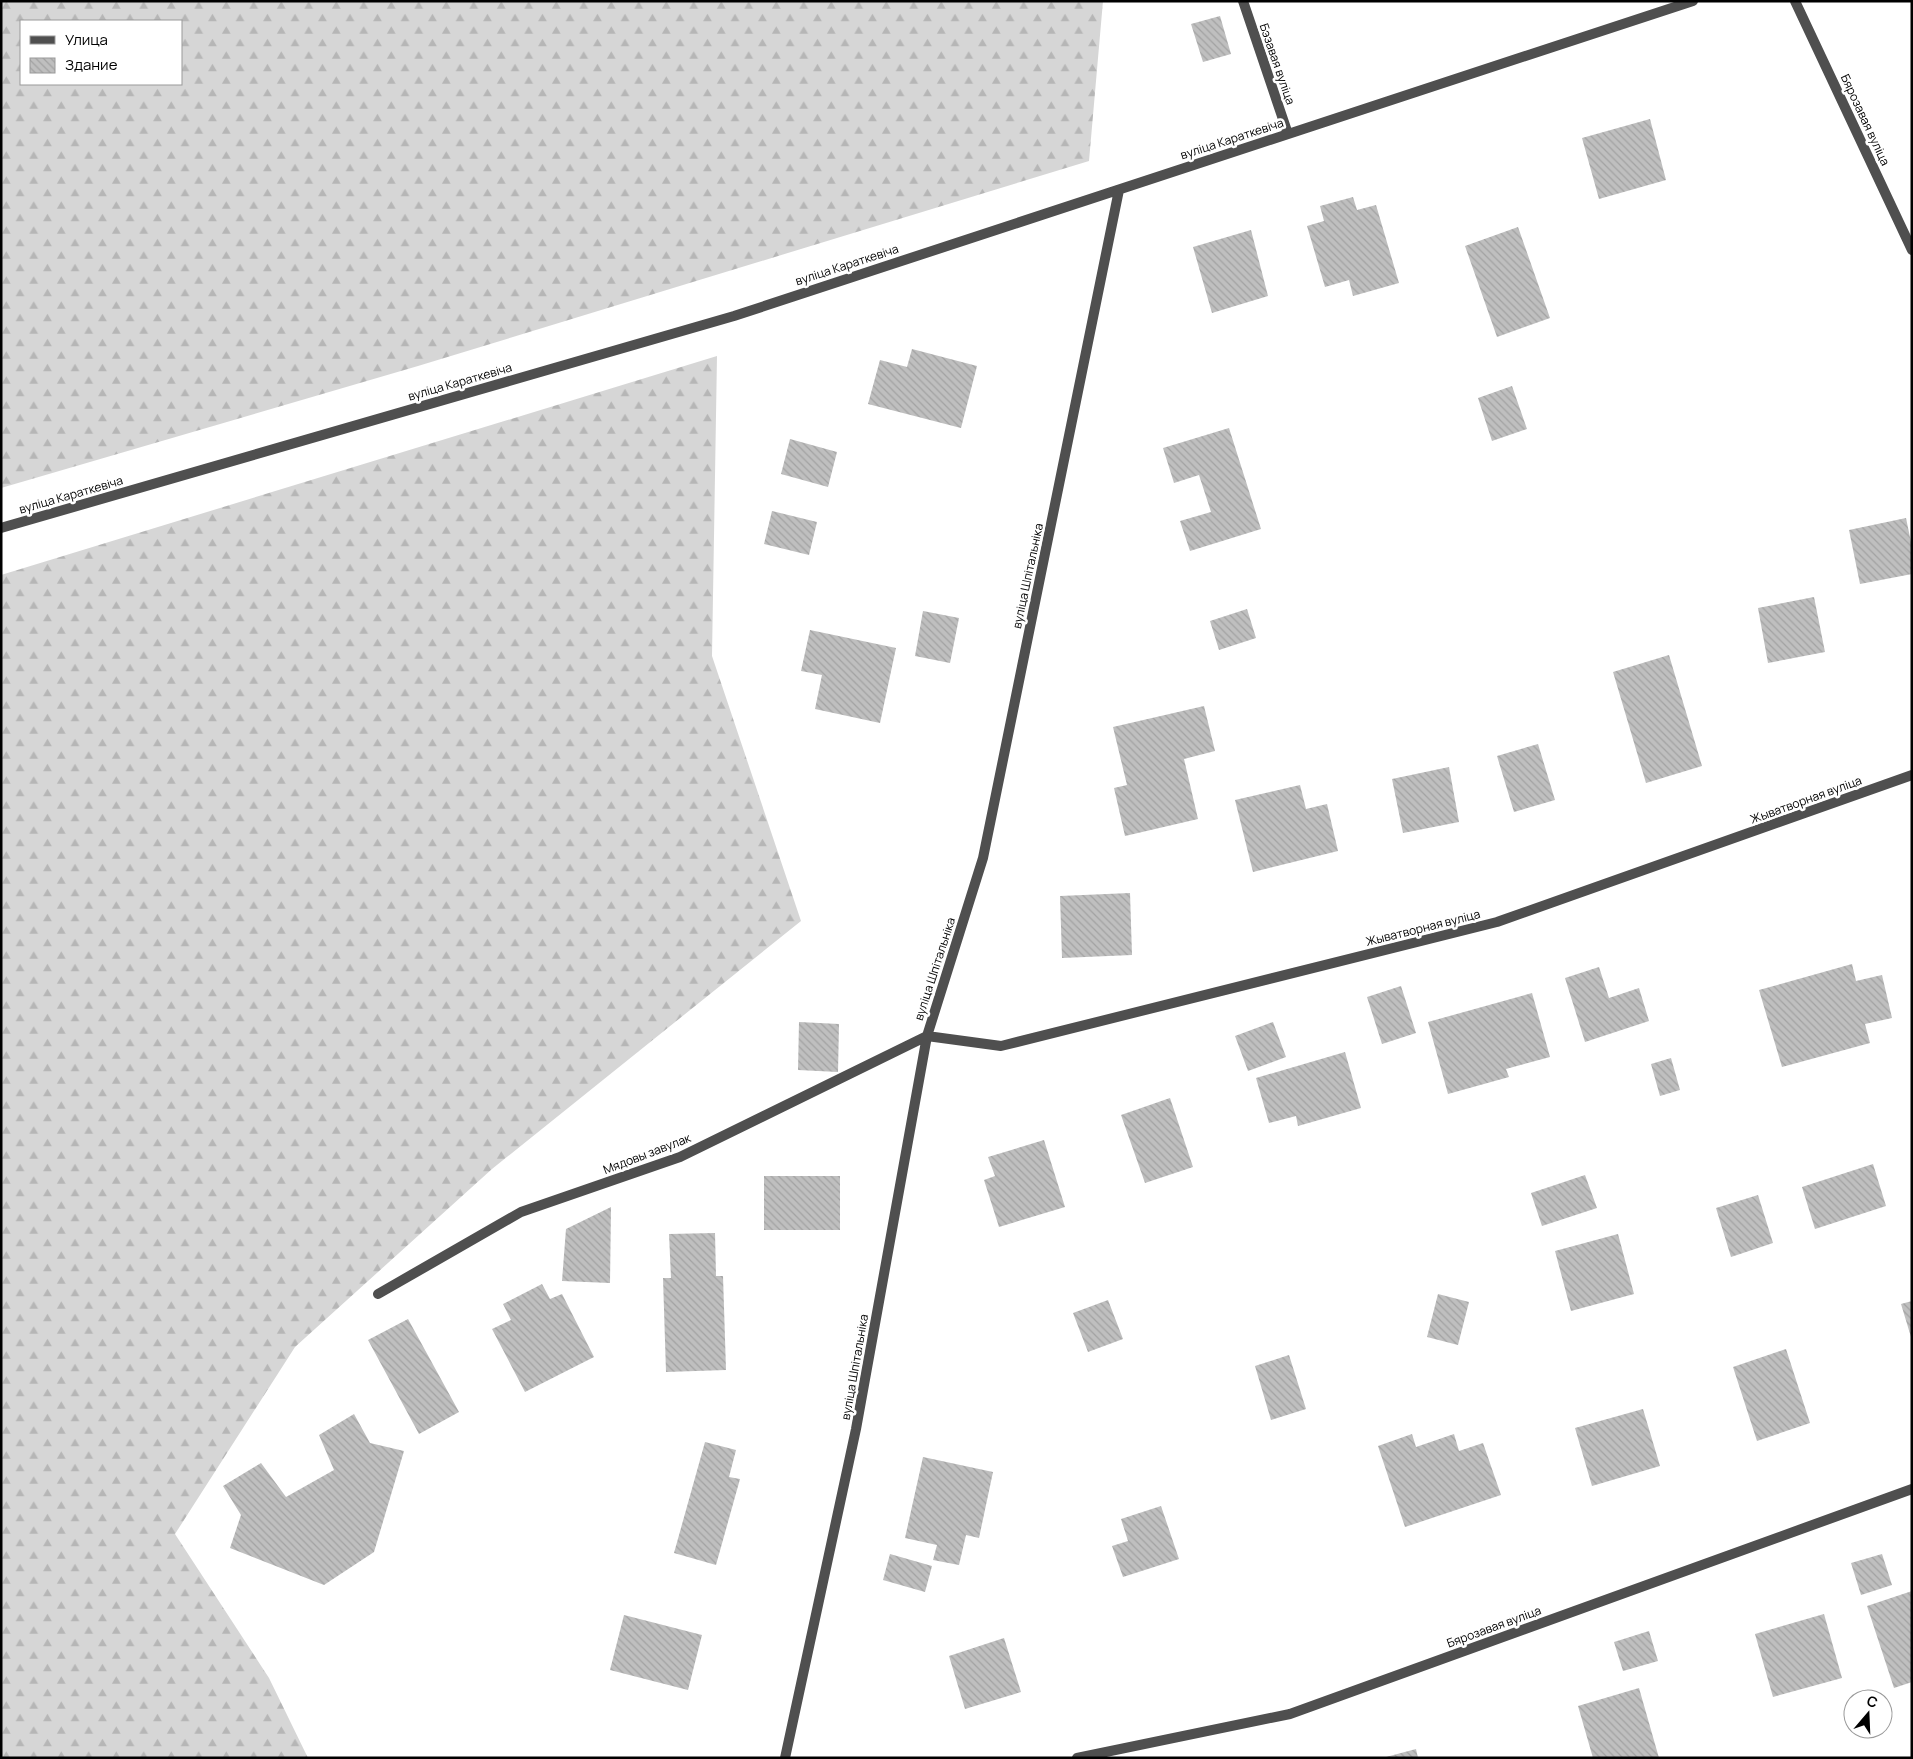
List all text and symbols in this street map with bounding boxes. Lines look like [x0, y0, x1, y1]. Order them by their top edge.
legend [20, 20, 182, 85]
street label: Бэзавая вуліца [1256, 21, 1299, 107]
text: Улица [65, 29, 108, 50]
text: Здание [65, 54, 118, 75]
street label: Бярозавая вуліца [1837, 71, 1894, 168]
street label: вуліца Караткевіча [1178, 114, 1286, 163]
street label: вуліца Караткевіча [793, 240, 901, 289]
street label: вуліца Караткевіча [406, 359, 514, 405]
street label: вуліца Караткевіча [17, 472, 125, 518]
street label: вуліца Шпітальніка [1008, 522, 1047, 630]
street label: Жыватворная вуліца [1748, 771, 1864, 828]
street label: Жыватворная вуліца [1364, 905, 1482, 950]
street label: вуліца Шпітальніка [910, 915, 959, 1023]
street label: Мядовы завулак [601, 1129, 694, 1178]
street label: вуліца Шпітальніка [837, 1313, 872, 1421]
street label: Бярозавая вуліца [1444, 1602, 1543, 1651]
north arrow [1843, 1689, 1893, 1739]
text: С [1864, 1691, 1880, 1712]

